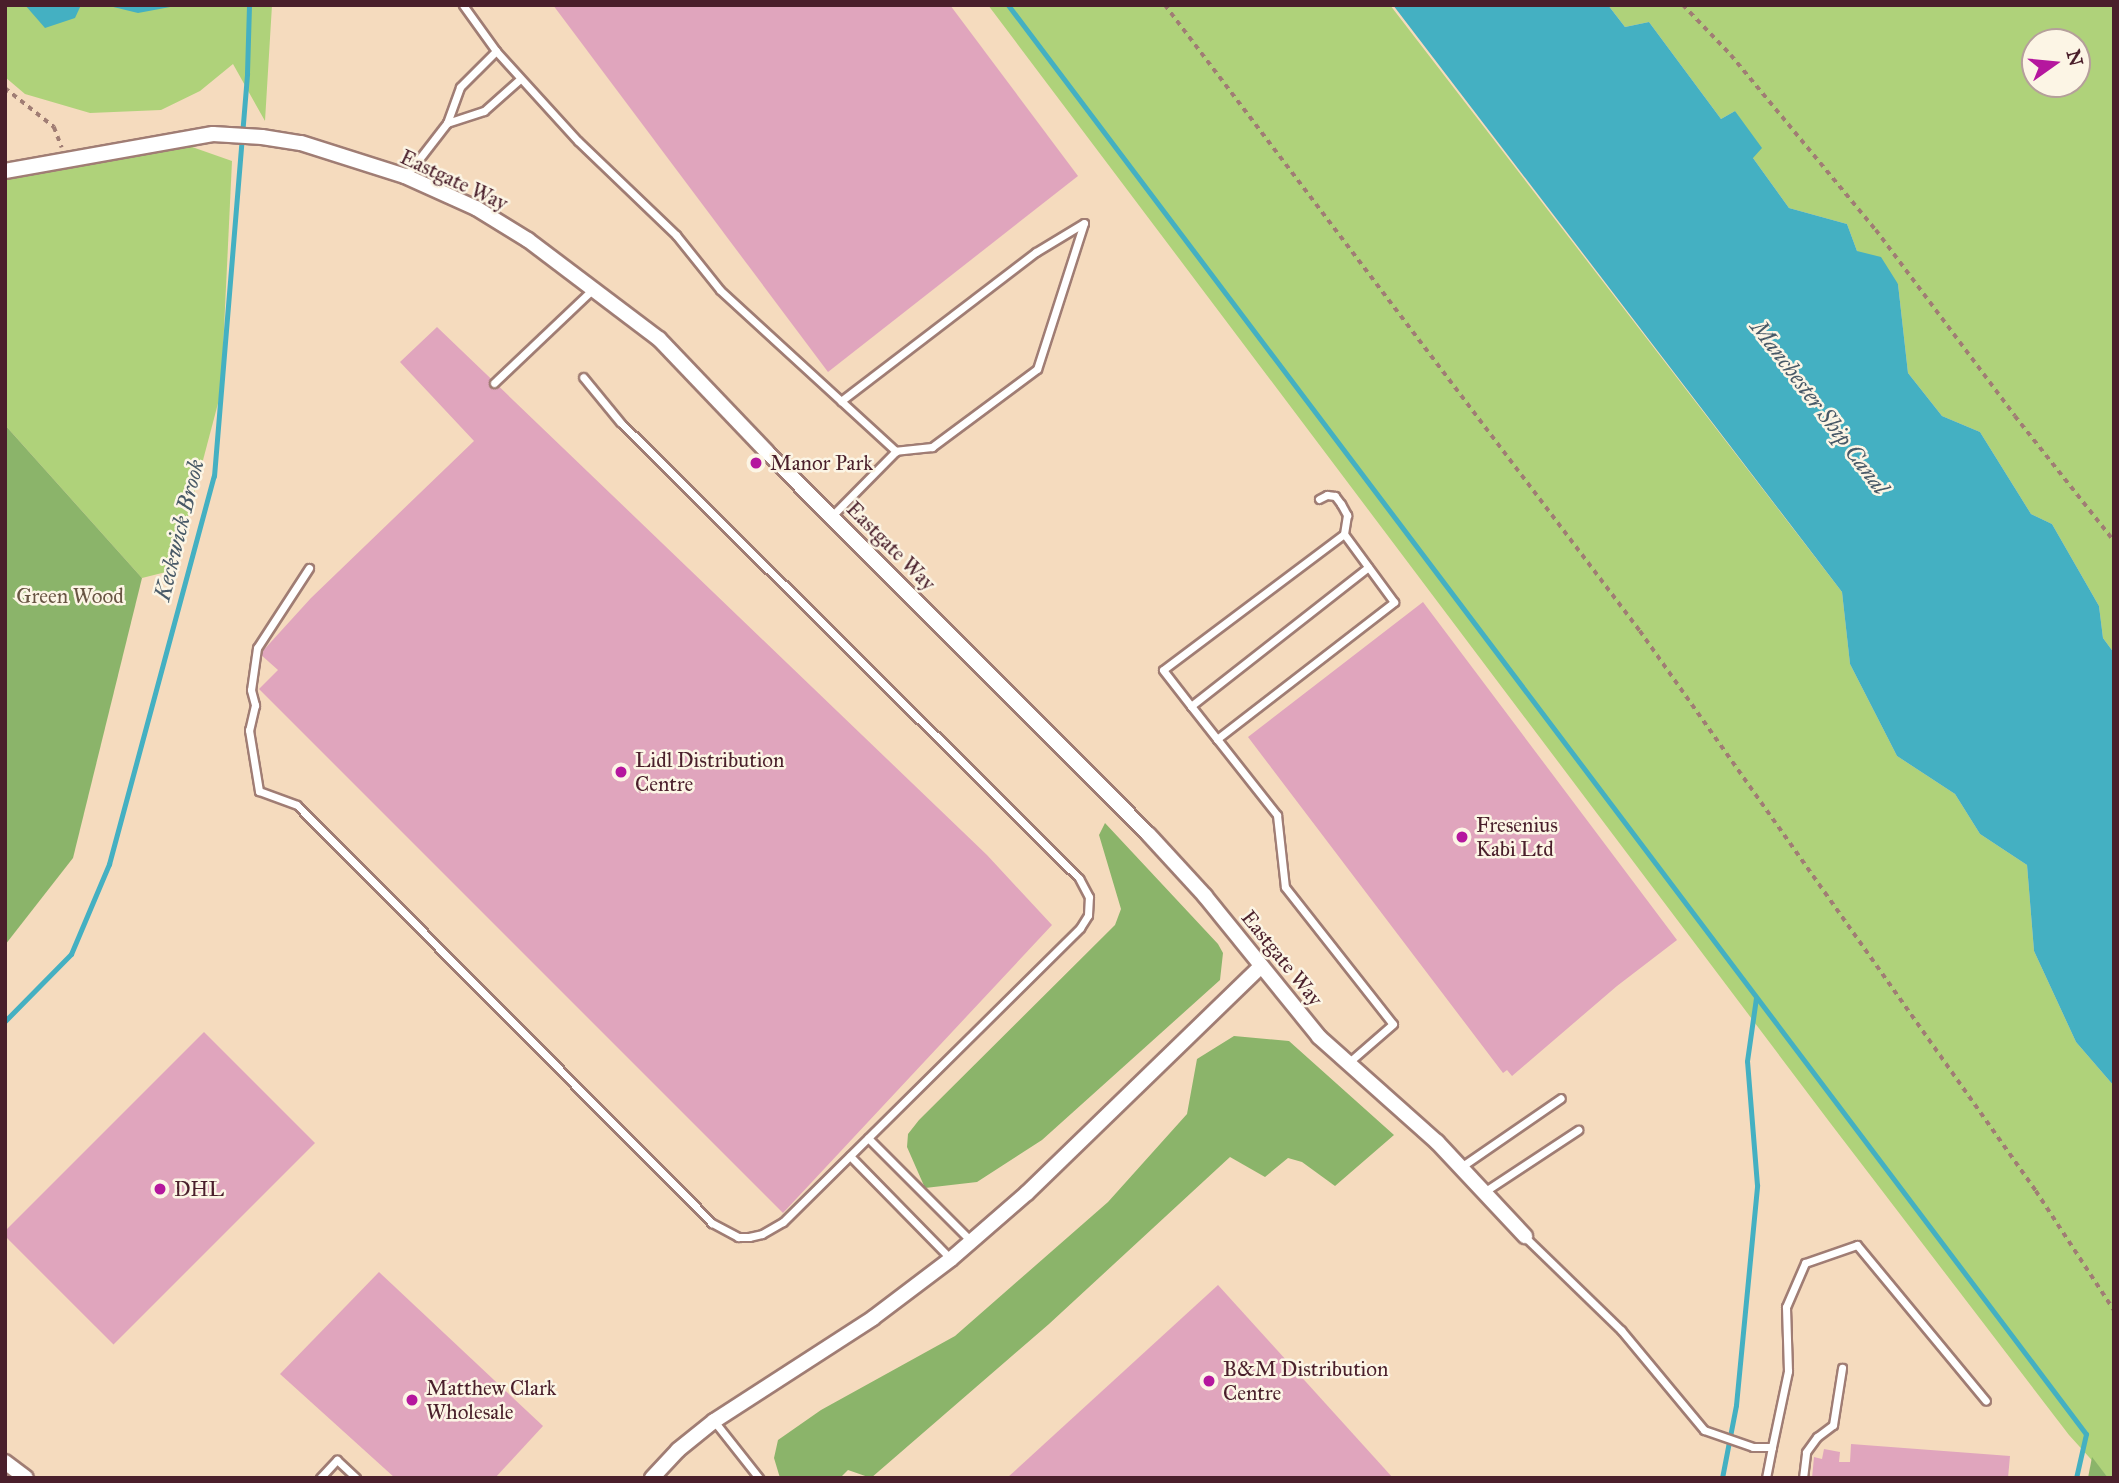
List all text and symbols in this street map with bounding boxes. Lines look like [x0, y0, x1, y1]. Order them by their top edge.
north arrow [2021, 28, 2091, 98]
text: N [2062, 47, 2088, 69]
street label: Eastgate Way [396, 144, 512, 216]
water label: Manchester Ship Canal [1745, 314, 1895, 500]
place label: Manor Park [770, 450, 873, 476]
marker: Manor Park [748, 455, 764, 471]
water label: Keckwick Brook [148, 457, 210, 603]
street label: Eastgate Way [841, 496, 941, 596]
park label: Green Wood [16, 583, 124, 609]
place label: Lidl Distribution Centre [635, 747, 784, 797]
marker: Lidl Distribution Centre [613, 764, 629, 780]
place label: Fresenius Kabi Ltd [1476, 812, 1558, 862]
marker: Fresenius Kabi Ltd [1454, 829, 1470, 845]
street label: Eastgate Way [1236, 905, 1328, 1011]
place label: DHL [174, 1176, 224, 1202]
marker: DHL [152, 1181, 168, 1197]
place label: B&M Distribution Centre [1223, 1356, 1388, 1406]
marker: B&M Distribution Centre [1201, 1373, 1217, 1389]
place label: Matthew Clark Wholesale [426, 1375, 556, 1425]
marker: Matthew Clark Wholesale [404, 1392, 420, 1408]

